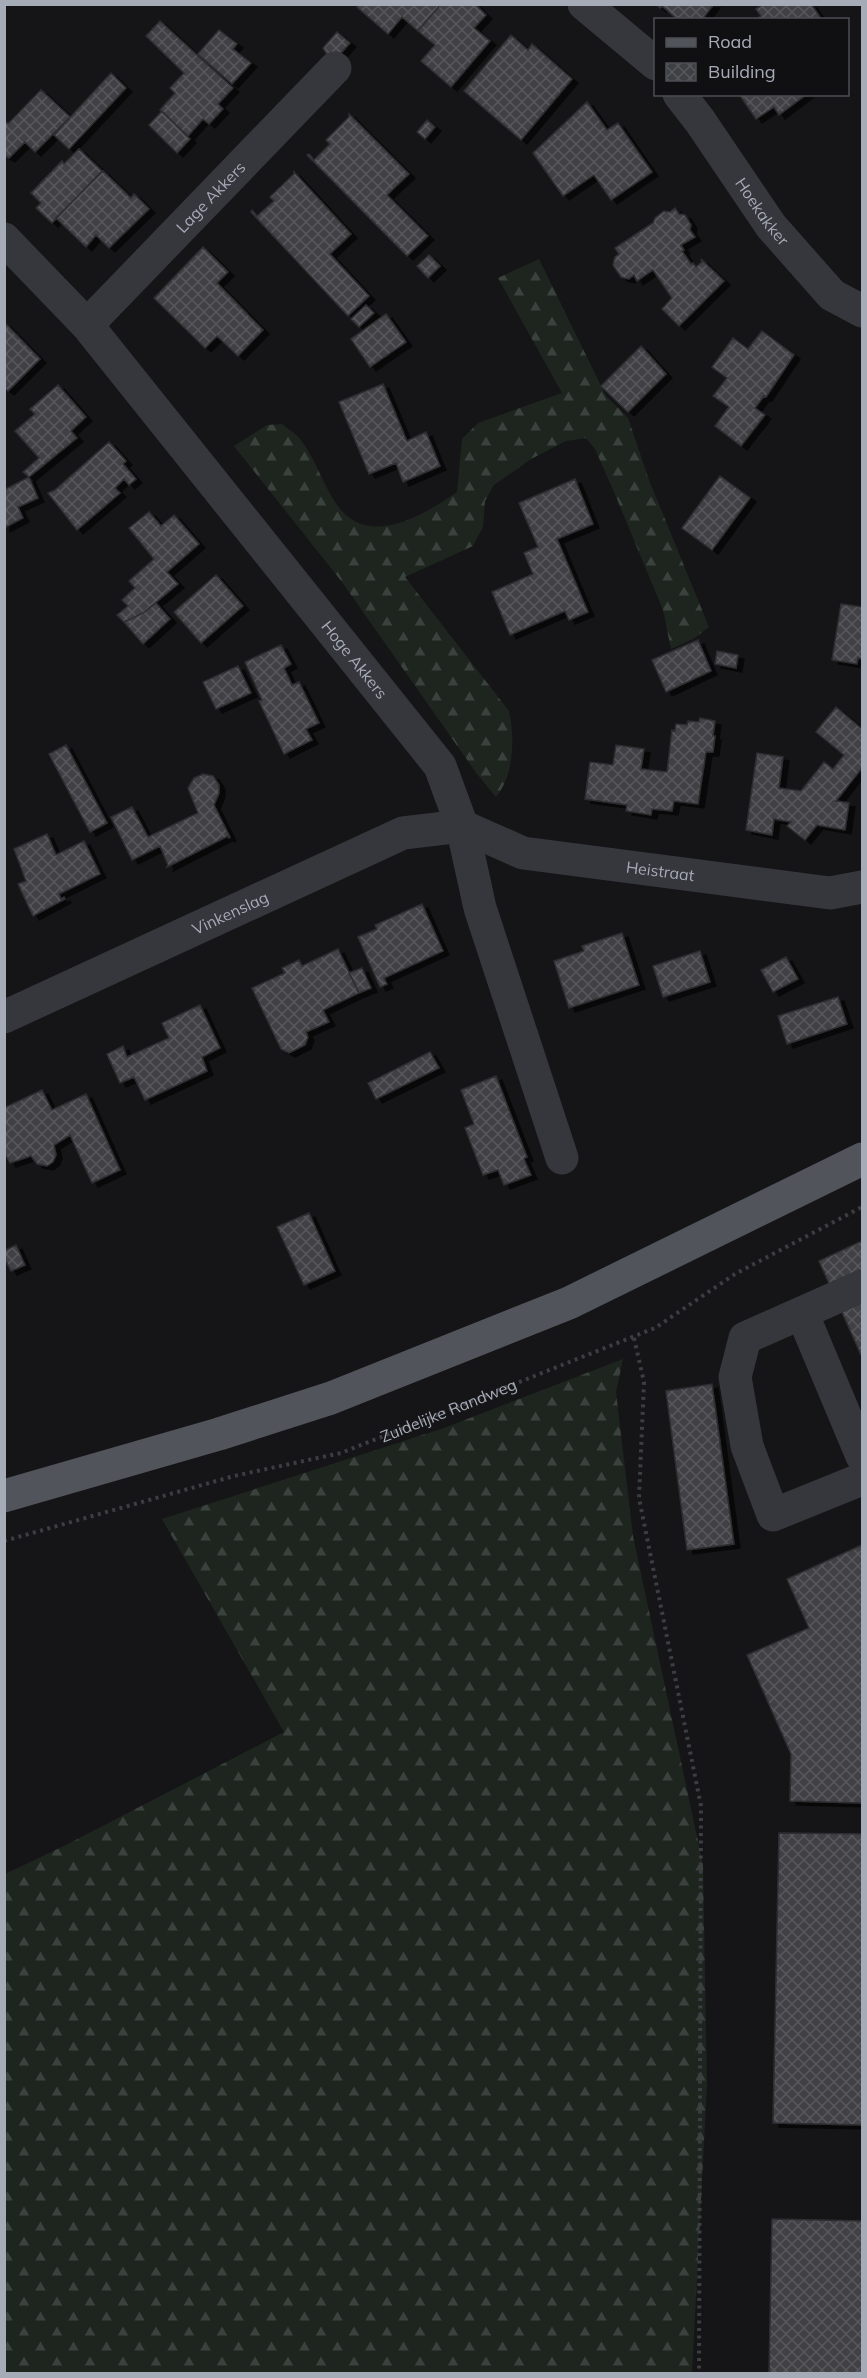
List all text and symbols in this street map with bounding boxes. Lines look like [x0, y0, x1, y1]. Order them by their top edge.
legend [654, 18, 849, 96]
text: Road [708, 30, 752, 53]
text: Building [708, 60, 776, 83]
street label: Lage Akkers [172, 157, 250, 237]
street label: Hoekakker [731, 174, 793, 250]
street label: Hoge Akkers [317, 616, 392, 703]
street label: Heistraat [625, 857, 696, 885]
street label: Vinkenslag [189, 887, 271, 939]
street label: Zuidelijke Randweg [377, 1374, 519, 1446]

